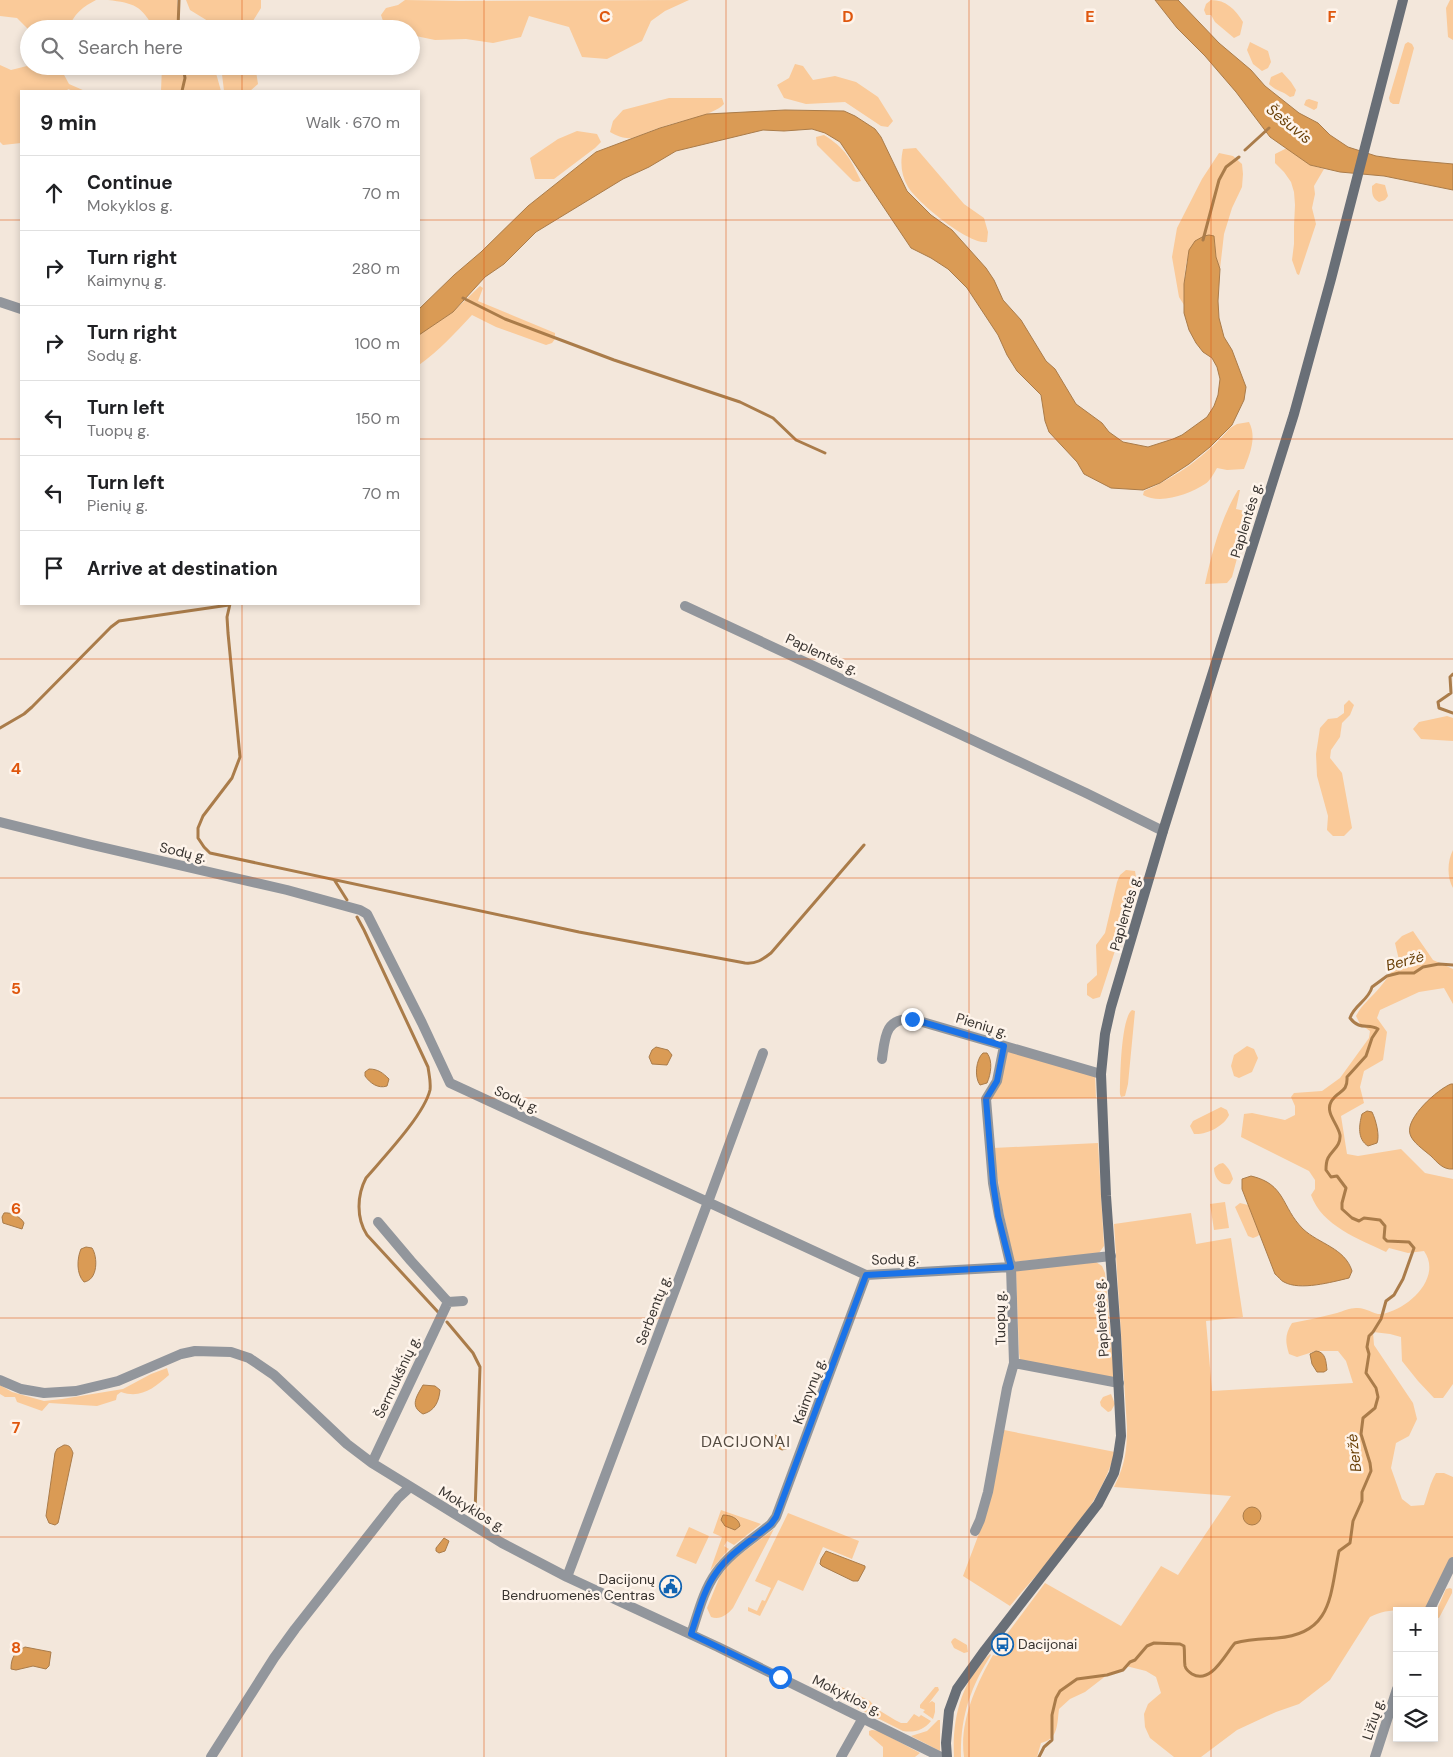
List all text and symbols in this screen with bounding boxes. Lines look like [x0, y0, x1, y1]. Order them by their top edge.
text: C [599, 6, 611, 27]
text: D [842, 6, 854, 27]
text: E [1085, 6, 1095, 27]
text: F [1328, 6, 1337, 27]
search box [20, 20, 420, 75]
icon: search [38, 34, 66, 62]
text: Search here [78, 35, 183, 60]
water label: Šešuvis [1262, 100, 1316, 148]
text: 9 min [40, 109, 97, 137]
text: Walk · 670 m [306, 112, 400, 133]
text: Continue [87, 170, 173, 195]
icon: ahead [40, 179, 68, 207]
text: 70 m [362, 183, 400, 204]
text: Mokyklos g. [87, 195, 172, 216]
text: Turn right [87, 245, 177, 270]
icon: right [40, 254, 68, 282]
text: 280 m [352, 258, 400, 279]
text: Kaimynų g. [87, 270, 166, 291]
text: Turn right [87, 320, 177, 345]
icon: right [40, 329, 68, 357]
text: 100 m [355, 333, 400, 354]
text: Sodų g. [87, 345, 141, 366]
text: Turn left [87, 395, 165, 420]
icon: left [40, 404, 68, 432]
text: 150 m [356, 408, 400, 429]
text: Tuopų g. [87, 420, 149, 441]
text: Turn left [87, 470, 165, 495]
icon: left [40, 479, 68, 507]
street label: Paplentės g. [1226, 480, 1266, 560]
text: 70 m [362, 483, 400, 504]
text: Pienių g. [87, 495, 148, 516]
icon: arrive [40, 554, 68, 582]
text: Arrive at destination [87, 556, 278, 581]
street label: Paplentės g. [783, 629, 861, 679]
text: 4 [11, 758, 21, 779]
street label: Sodų g. [158, 838, 208, 866]
street label: Paplentės g. [1106, 873, 1144, 953]
water label: Beržė [1384, 946, 1427, 976]
text: 5 [11, 978, 21, 999]
route end [901, 1008, 924, 1031]
street label: Pienių g. [954, 1009, 1010, 1041]
street label: Sodų g. [492, 1081, 543, 1117]
text: 6 [11, 1198, 21, 1219]
street label: Sodų g. [871, 1249, 919, 1269]
street label: Serbentų g. [631, 1272, 675, 1348]
street label: Paplentės g. [1089, 1278, 1113, 1357]
street label: Tuopų g. [991, 1290, 1009, 1345]
street label: Šermukšnių g. [370, 1333, 424, 1421]
street label: Kaimynų g. [789, 1355, 829, 1427]
text: 7 [12, 1417, 21, 1438]
district label: DACIJONAI [701, 1431, 791, 1452]
water label: Beržė [1342, 1432, 1366, 1473]
street label: Mokyklos g. [435, 1482, 509, 1536]
place label: Dacijonų Bendruomenės Centras [502, 1570, 655, 1604]
public building icon: Dacijonų Bendruomenės Centras [659, 1575, 683, 1599]
map controls [1393, 1607, 1438, 1742]
button: + [1393, 1607, 1438, 1652]
bus stop icon: Dacijonai [990, 1632, 1014, 1656]
place label: Dacijonai [1018, 1635, 1077, 1653]
text: 8 [11, 1637, 21, 1658]
button: − [1393, 1652, 1438, 1697]
route start [769, 1666, 792, 1689]
street label: Mokyklos g. [809, 1671, 885, 1720]
street label: Ližių g. [1358, 1696, 1388, 1742]
button: layers [1393, 1697, 1438, 1742]

